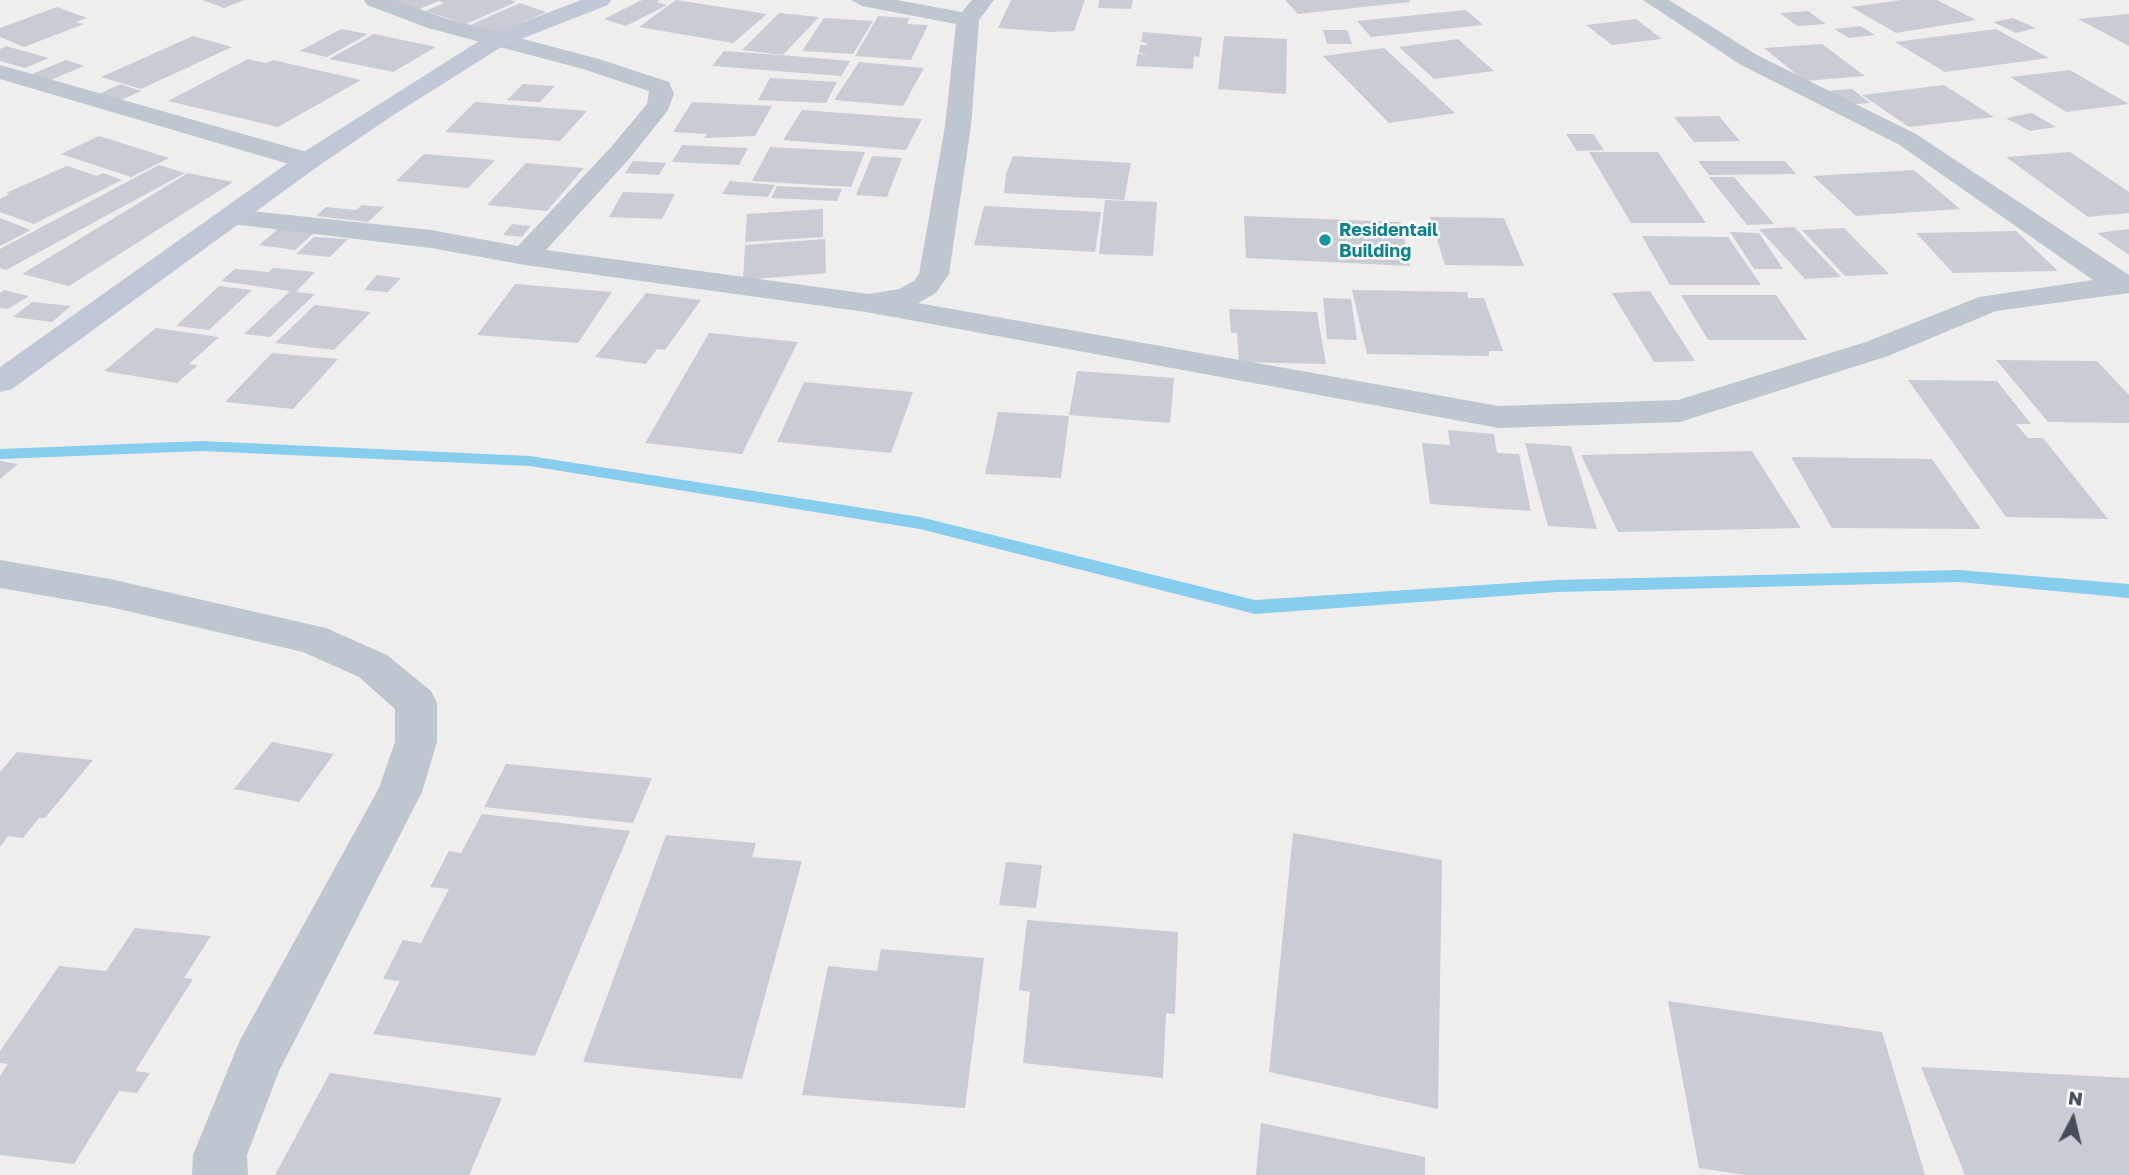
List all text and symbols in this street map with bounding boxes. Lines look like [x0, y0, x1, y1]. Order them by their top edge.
place label: Residentail Building [1339, 219, 1438, 262]
marker: Residentail Building [1317, 232, 1333, 248]
north arrow [2038, 1084, 2108, 1154]
text: N [2067, 1085, 2084, 1110]

